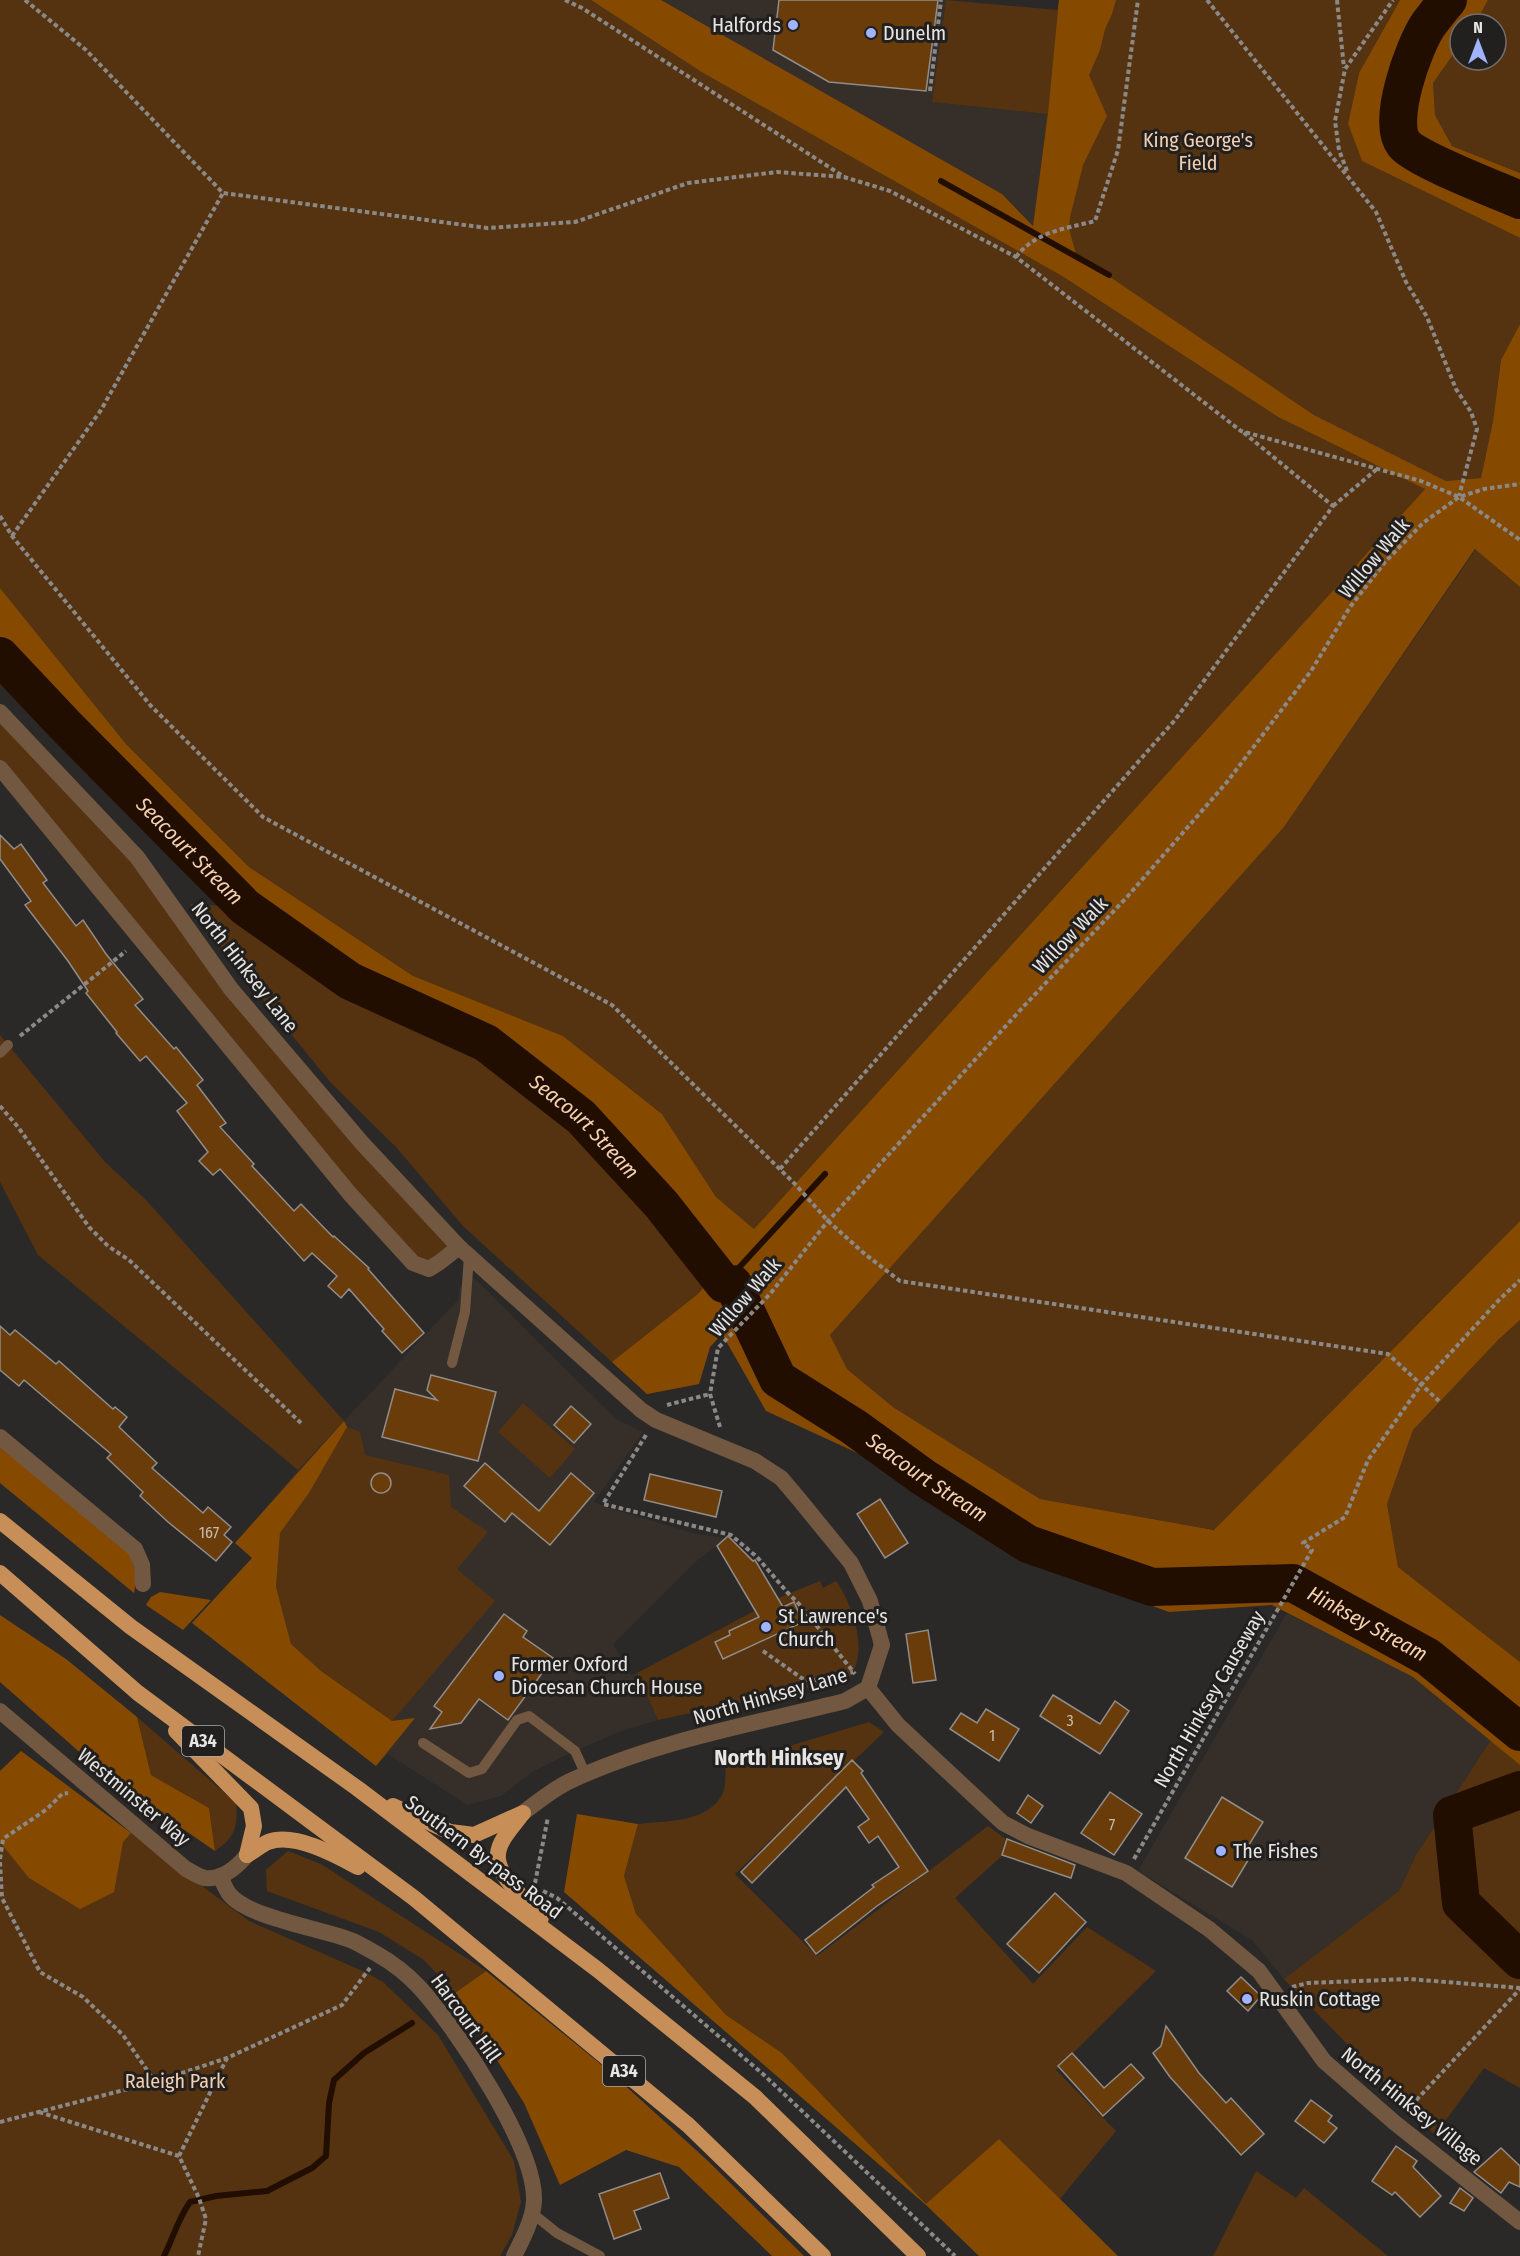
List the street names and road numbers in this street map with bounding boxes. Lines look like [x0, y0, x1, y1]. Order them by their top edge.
street label: Willow Walk [1334, 512, 1415, 603]
street label: Willow Walk [1028, 891, 1113, 978]
street label: North Hinksey Lane [187, 897, 303, 1037]
street label: Willow Walk [704, 1252, 786, 1342]
street label: North Hinksey Causeway [1149, 1606, 1269, 1792]
street label: North Hinksey Lane [690, 1663, 850, 1729]
road number: A34 [182, 1726, 224, 1756]
street label: Westminster Way [73, 1743, 195, 1851]
street label: Southern By-pass Road [401, 1790, 567, 1924]
street label: Harcourt Hill [426, 1969, 506, 2067]
street label: North Hinksey Village [1337, 2042, 1487, 2170]
road number: A34 [603, 2056, 645, 2086]

